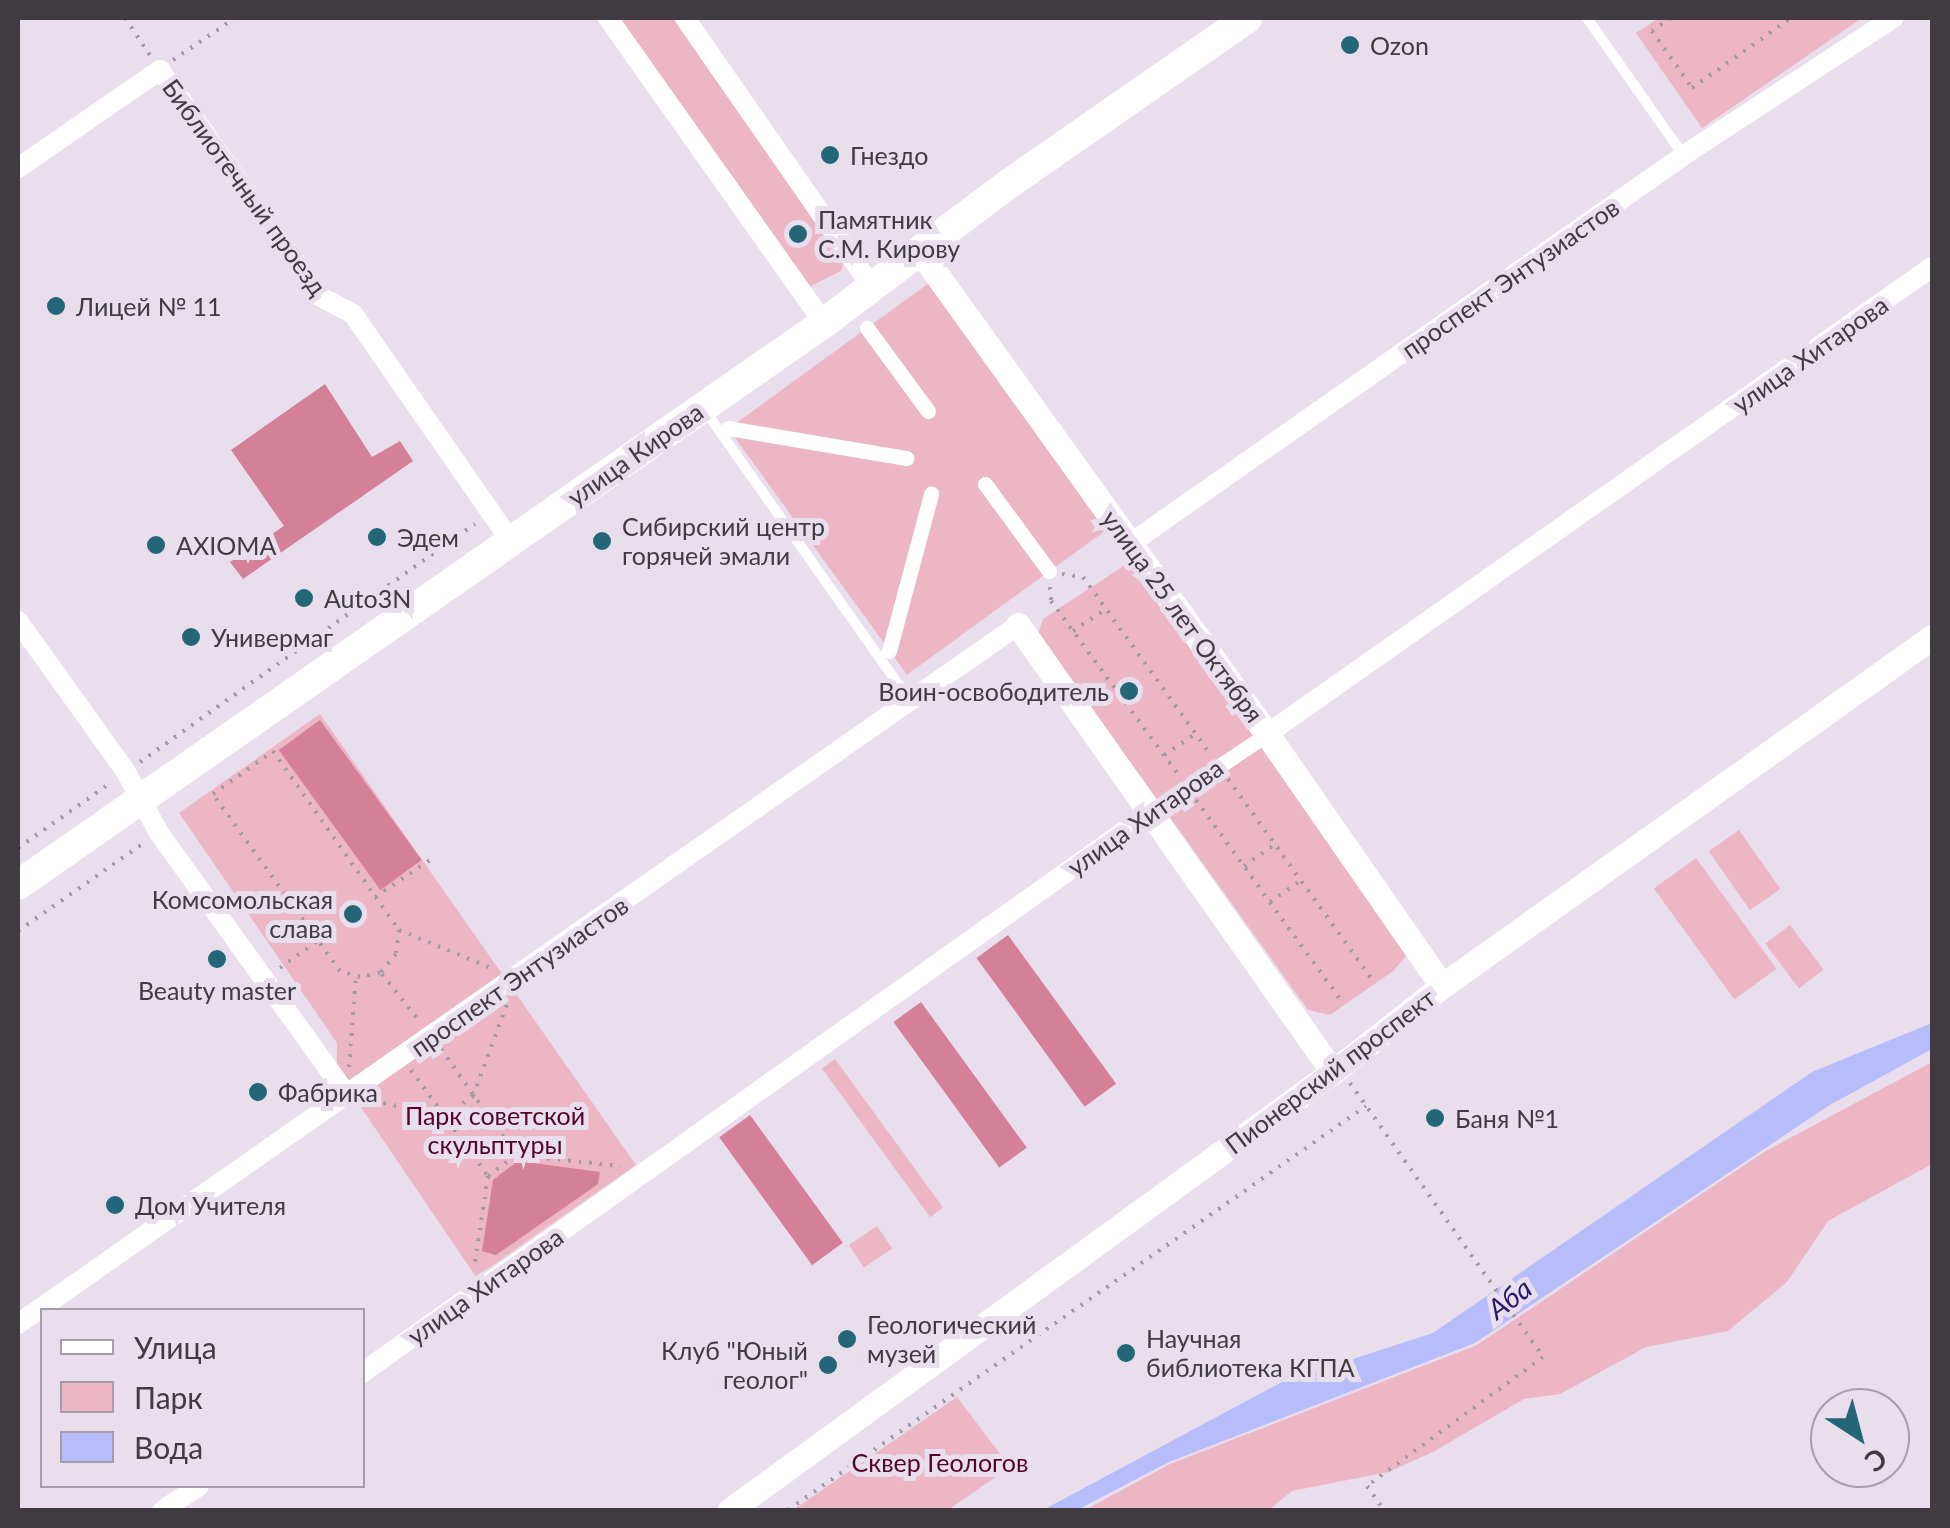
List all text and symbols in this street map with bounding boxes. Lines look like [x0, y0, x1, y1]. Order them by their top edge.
place label: Ozon [1370, 30, 1429, 60]
marker: Ozon [1339, 34, 1361, 56]
street label: Библиотечный проезд [157, 73, 333, 301]
place label: Гнездо [850, 140, 928, 170]
marker: Гнездо [819, 144, 841, 166]
street label: проспект Энтузиастов [1396, 192, 1624, 364]
place label: Памятник С.М. Кирову [818, 205, 960, 264]
marker: Памятник С.М. Кирову [787, 223, 809, 245]
street label: улица Хитарова [1726, 289, 1894, 419]
place label: Лицей № 11 [76, 291, 222, 321]
marker: Лицей № 11 [45, 295, 67, 317]
street label: улица Кирова [561, 396, 709, 512]
street label: улица 25 лет Октября [1096, 504, 1270, 728]
place label: Сибирский центр горячей эмали [622, 512, 825, 571]
place label: Эдем [397, 522, 459, 552]
marker: Эдем [366, 526, 388, 548]
place label: AXIOMA [176, 530, 276, 560]
marker: Сибирский центр горячей эмали [591, 530, 613, 552]
marker: AXIOMA [145, 534, 167, 556]
place label: Auto3N [324, 583, 411, 613]
marker: Auto3N [293, 587, 315, 609]
place label: Универмаг [211, 622, 333, 652]
marker: Универмаг [180, 626, 202, 648]
place label: Воин-освободитель [878, 676, 1109, 706]
marker: Воин-освободитель [1118, 680, 1140, 702]
street label: улица Хитарова [1061, 752, 1229, 882]
place label: Комсомольская слава [152, 885, 333, 944]
street label: проспект Энтузиастов [405, 890, 633, 1062]
marker: Комсомольская слава [342, 903, 364, 925]
marker: Beauty master [206, 948, 228, 970]
place label: Beauty master [138, 975, 296, 1005]
street label: Пионерский проспект [1219, 982, 1441, 1160]
place label: Фабрика [278, 1077, 378, 1107]
marker: Фабрика [247, 1081, 269, 1103]
park label: Парк советской скульптуры [405, 1101, 585, 1160]
place label: Баня №1 [1455, 1103, 1559, 1133]
marker: Баня №1 [1424, 1107, 1446, 1129]
place label: Дом Учителя [135, 1190, 286, 1220]
marker: Дом Учителя [104, 1194, 126, 1216]
street label: улица Хитарова [401, 1221, 569, 1351]
water label: Аба [1480, 1271, 1538, 1325]
legend [40, 1308, 365, 1488]
place label: Геологический музей [867, 1310, 1036, 1369]
place label: Научная библиотека КГПА [1146, 1324, 1355, 1383]
marker: Геологический музей [836, 1328, 858, 1350]
text: Улица [134, 1329, 217, 1365]
place label: Клуб "Юный геолог" [661, 1336, 808, 1395]
marker: Научная библиотека КГПА [1115, 1342, 1137, 1364]
marker: Клуб "Юный геолог" [817, 1354, 839, 1376]
text: Парк [134, 1379, 203, 1415]
north arrow [1810, 1388, 1910, 1488]
text: Вода [134, 1429, 203, 1465]
text: С [1859, 1441, 1894, 1480]
park label: Сквер Геологов [852, 1447, 1028, 1477]

